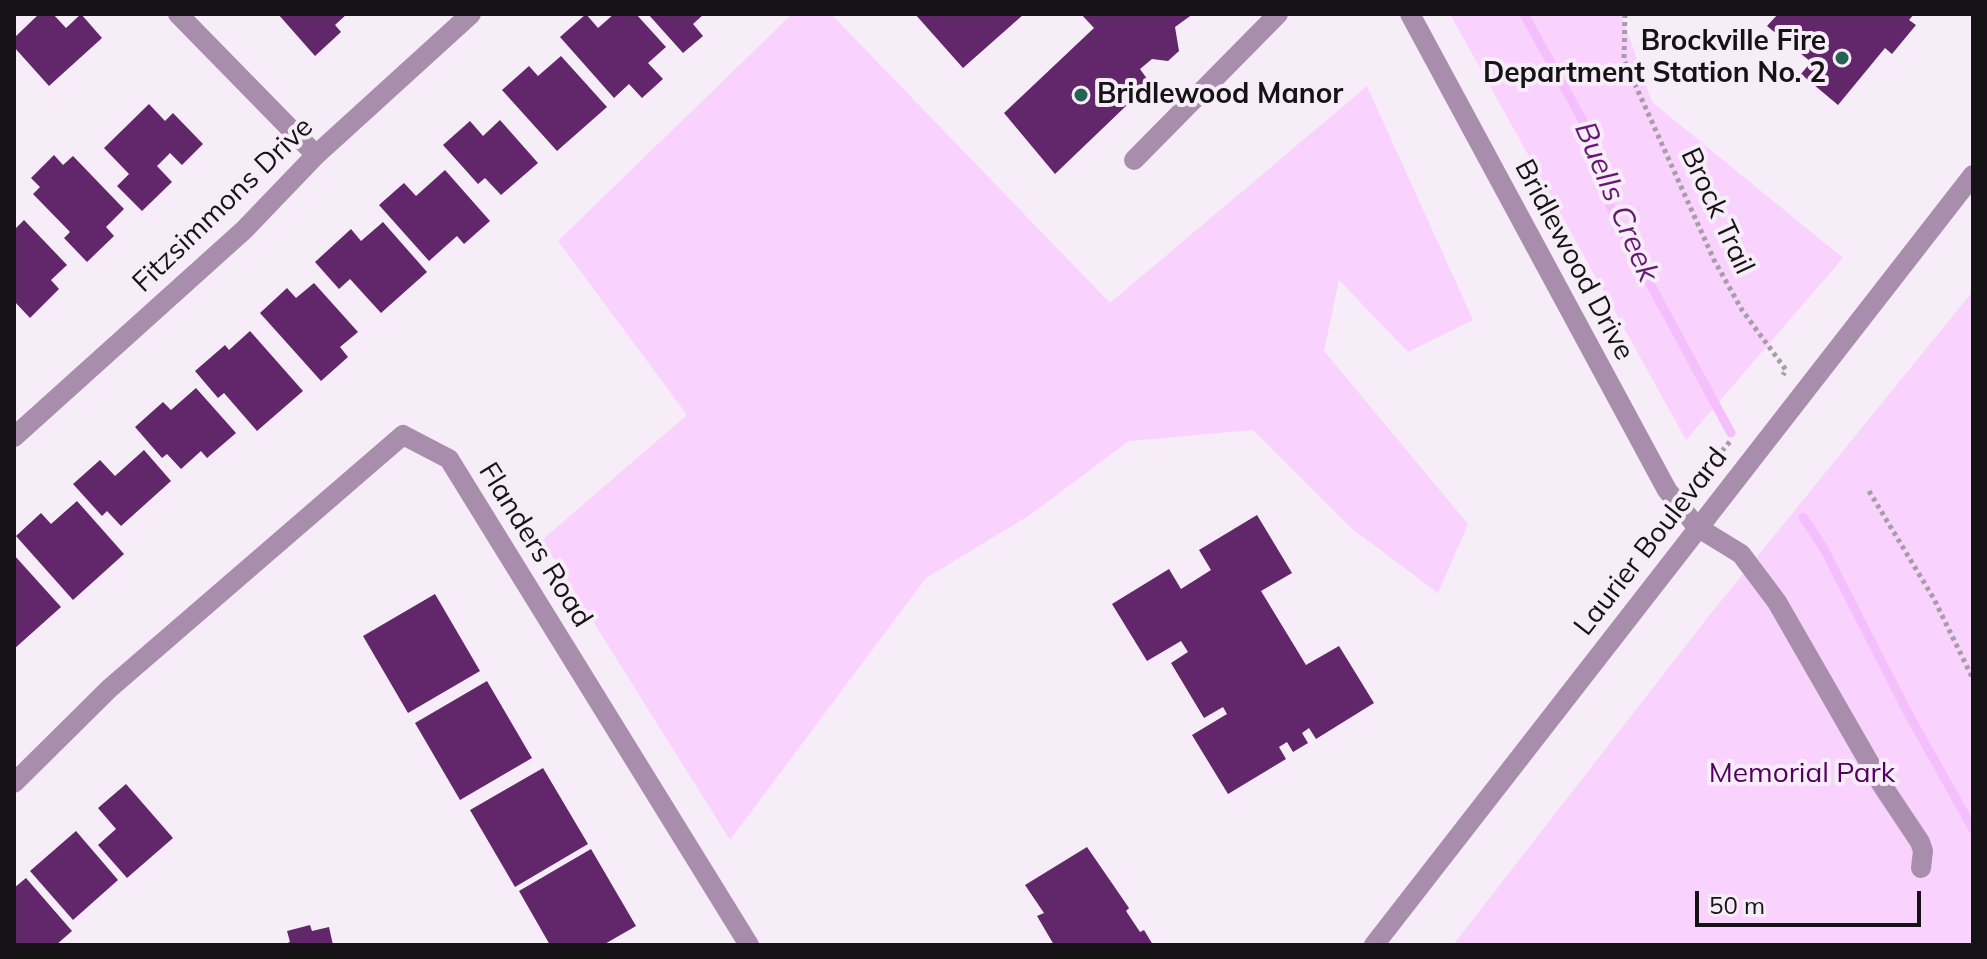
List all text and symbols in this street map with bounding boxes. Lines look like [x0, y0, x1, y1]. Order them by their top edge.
place label: Brockville Fire Department Station No. 2 [1483, 25, 1826, 91]
marker: Brockville Fire Department Station No. 2 [1833, 49, 1851, 67]
place label: Bridlewood Manor [1097, 78, 1343, 112]
marker: Bridlewood Manor [1072, 86, 1090, 104]
street label: Fitzsimmons Drive [126, 110, 320, 300]
water label: Buells Creek [1566, 117, 1666, 287]
street label: Brock Trail [1673, 142, 1761, 280]
street label: Bridlewood Drive [1507, 154, 1641, 366]
street label: Laurier Boulevard [1567, 442, 1735, 642]
street label: Flanders Road [471, 457, 599, 633]
park label: Memorial Park [1709, 757, 1895, 791]
scale bar [1699, 875, 1925, 925]
text: 50 m [1709, 890, 1765, 920]

